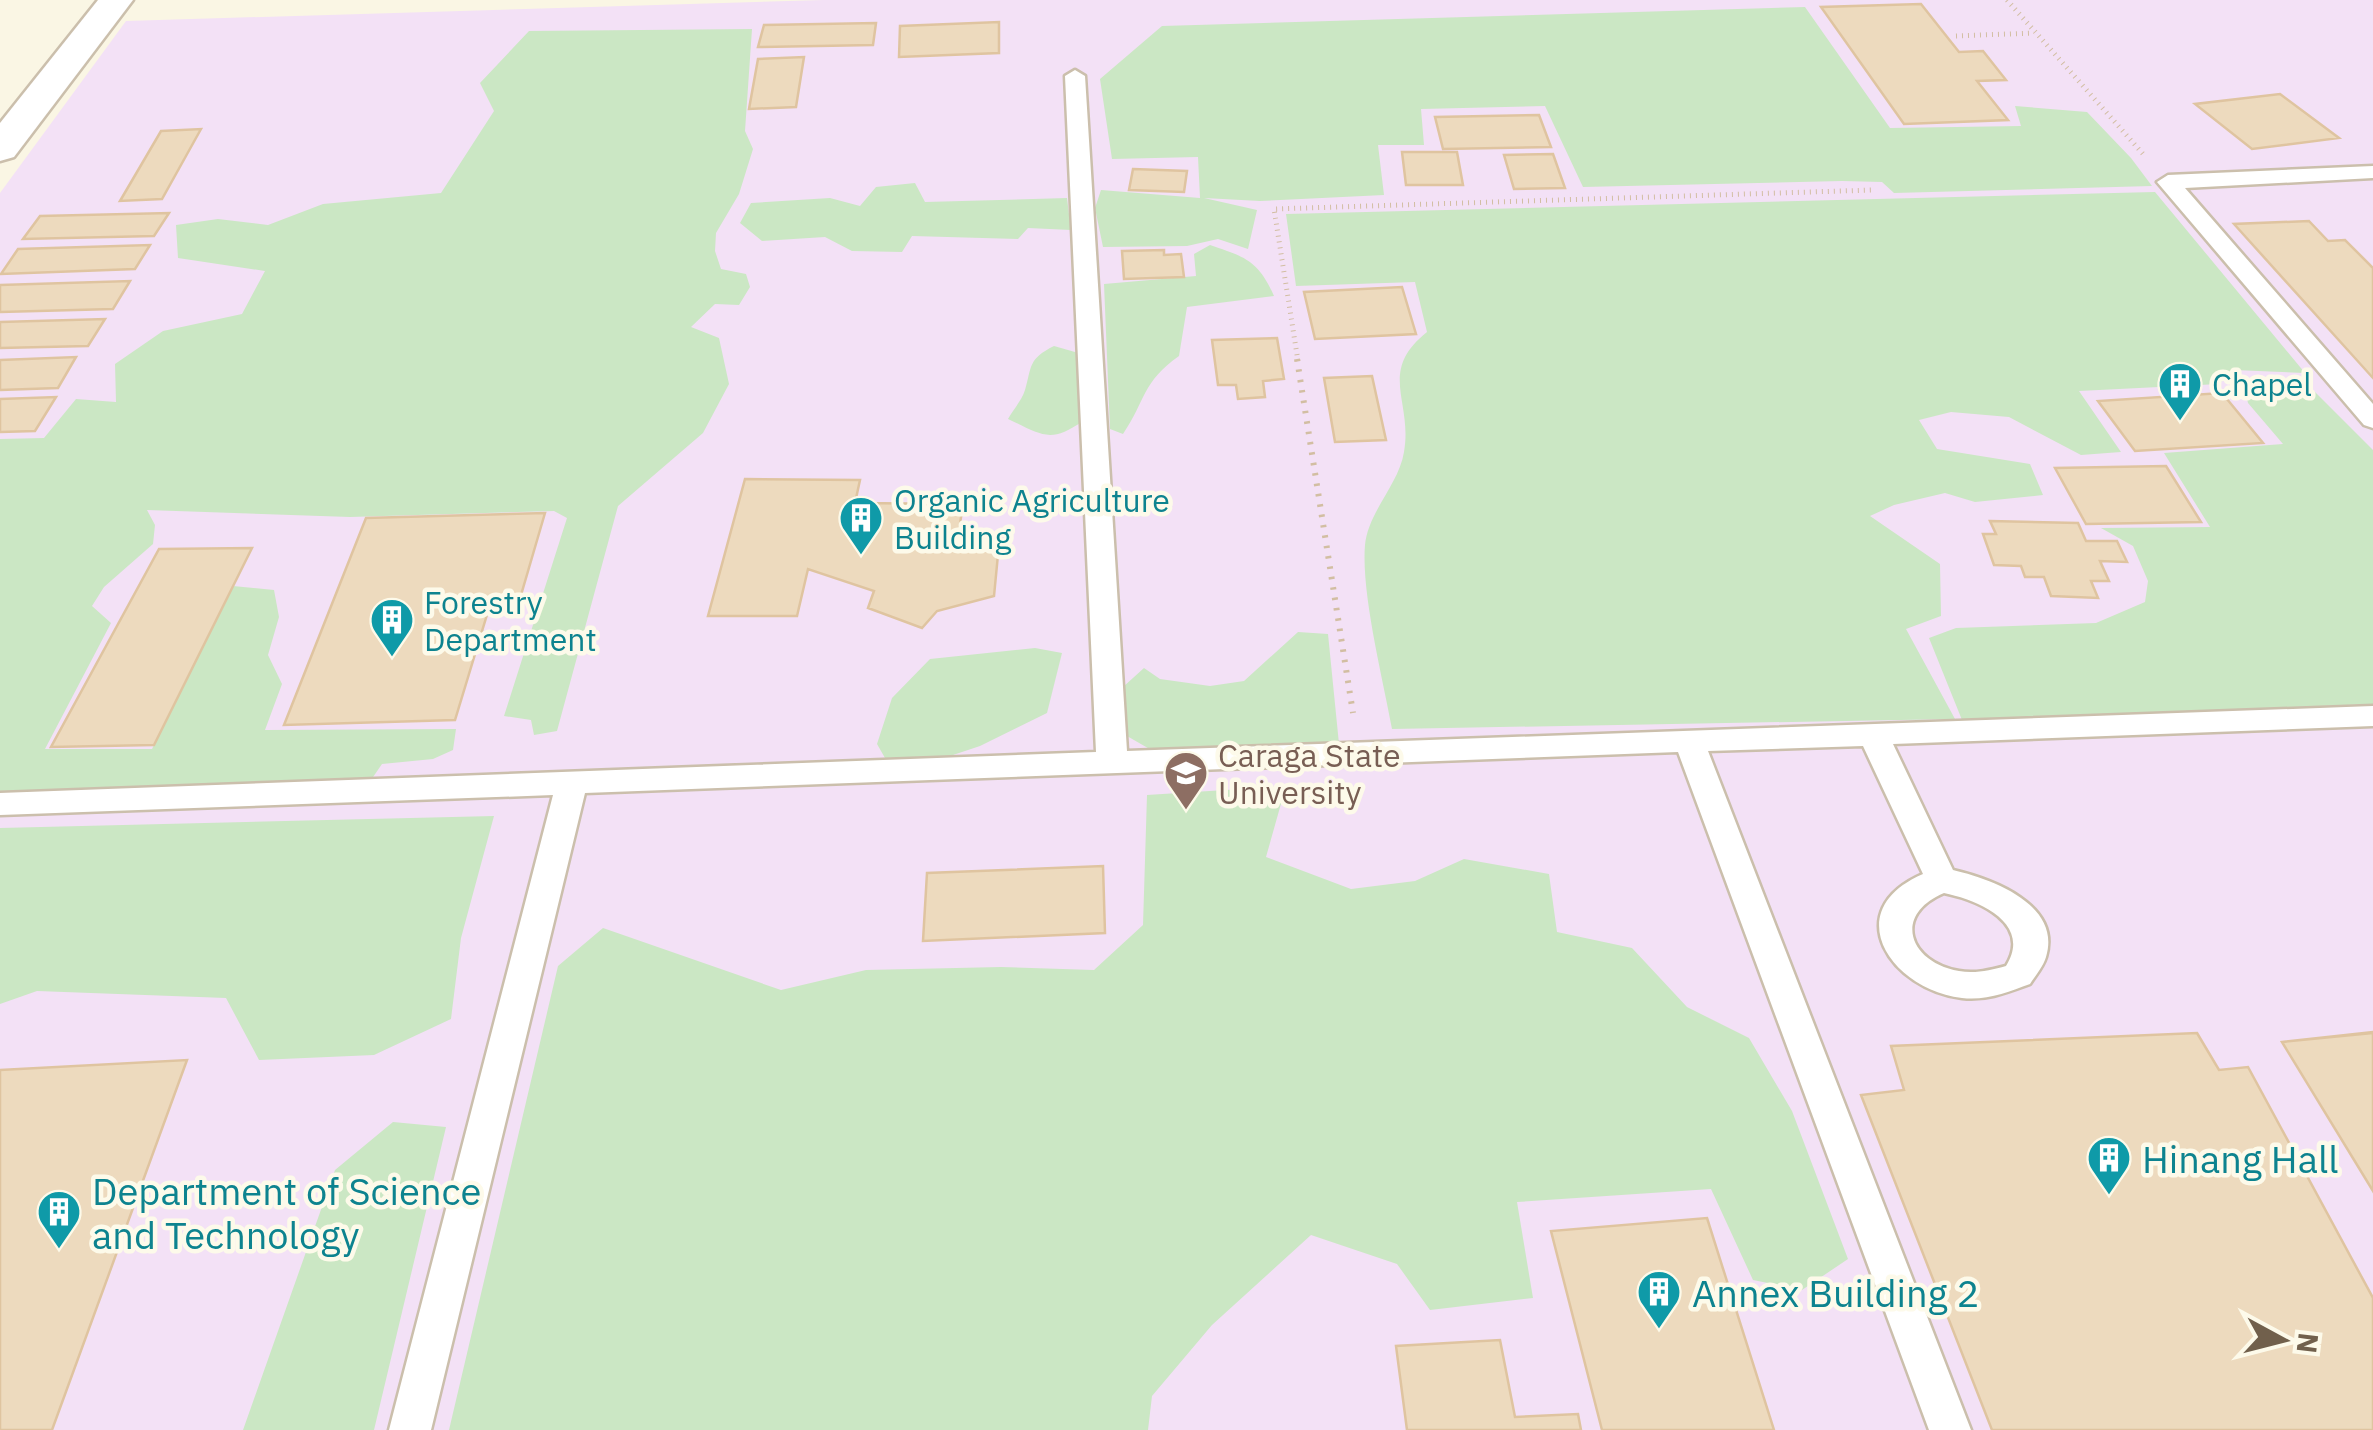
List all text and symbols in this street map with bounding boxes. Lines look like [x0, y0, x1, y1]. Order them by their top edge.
building icon: Chapel [2157, 361, 2203, 422]
place label: Chapel [2212, 363, 2312, 405]
place label: Organic Agriculture Building [894, 479, 1170, 558]
building icon: Organic Agriculture Building [838, 495, 884, 556]
place label: Forestry Department [424, 581, 597, 660]
building icon: Forestry Department [369, 597, 415, 658]
place label: Caraga State University [1218, 734, 1401, 813]
school or university icon: Caraga State University [1163, 750, 1209, 811]
place label: Hinang Hall [2142, 1134, 2339, 1183]
building icon: Hinang Hall [2086, 1135, 2132, 1196]
place label: Department of Science and Technology [92, 1166, 481, 1259]
building icon: Department of Science and Technology [36, 1189, 82, 1250]
place label: Annex Building 2 [1692, 1268, 1979, 1317]
building icon: Annex Building 2 [1636, 1269, 1682, 1330]
north arrow [2233, 1290, 2333, 1390]
text: N [2289, 1331, 2328, 1355]

